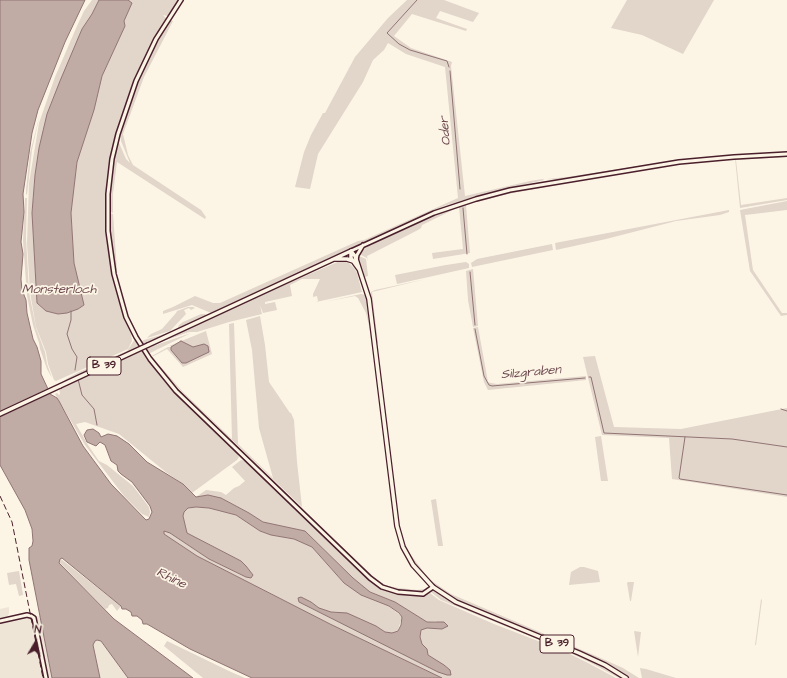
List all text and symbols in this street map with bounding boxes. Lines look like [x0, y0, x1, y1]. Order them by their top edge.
water label: Oder [437, 116, 455, 146]
water label: Monsterloch [22, 282, 96, 298]
road number: B 39 [87, 357, 121, 375]
water label: Silzgraben [500, 363, 562, 383]
water label: Rhine [154, 565, 188, 593]
north arrow [16, 622, 56, 662]
text: N [33, 622, 43, 638]
road number: B 39 [540, 635, 574, 653]

